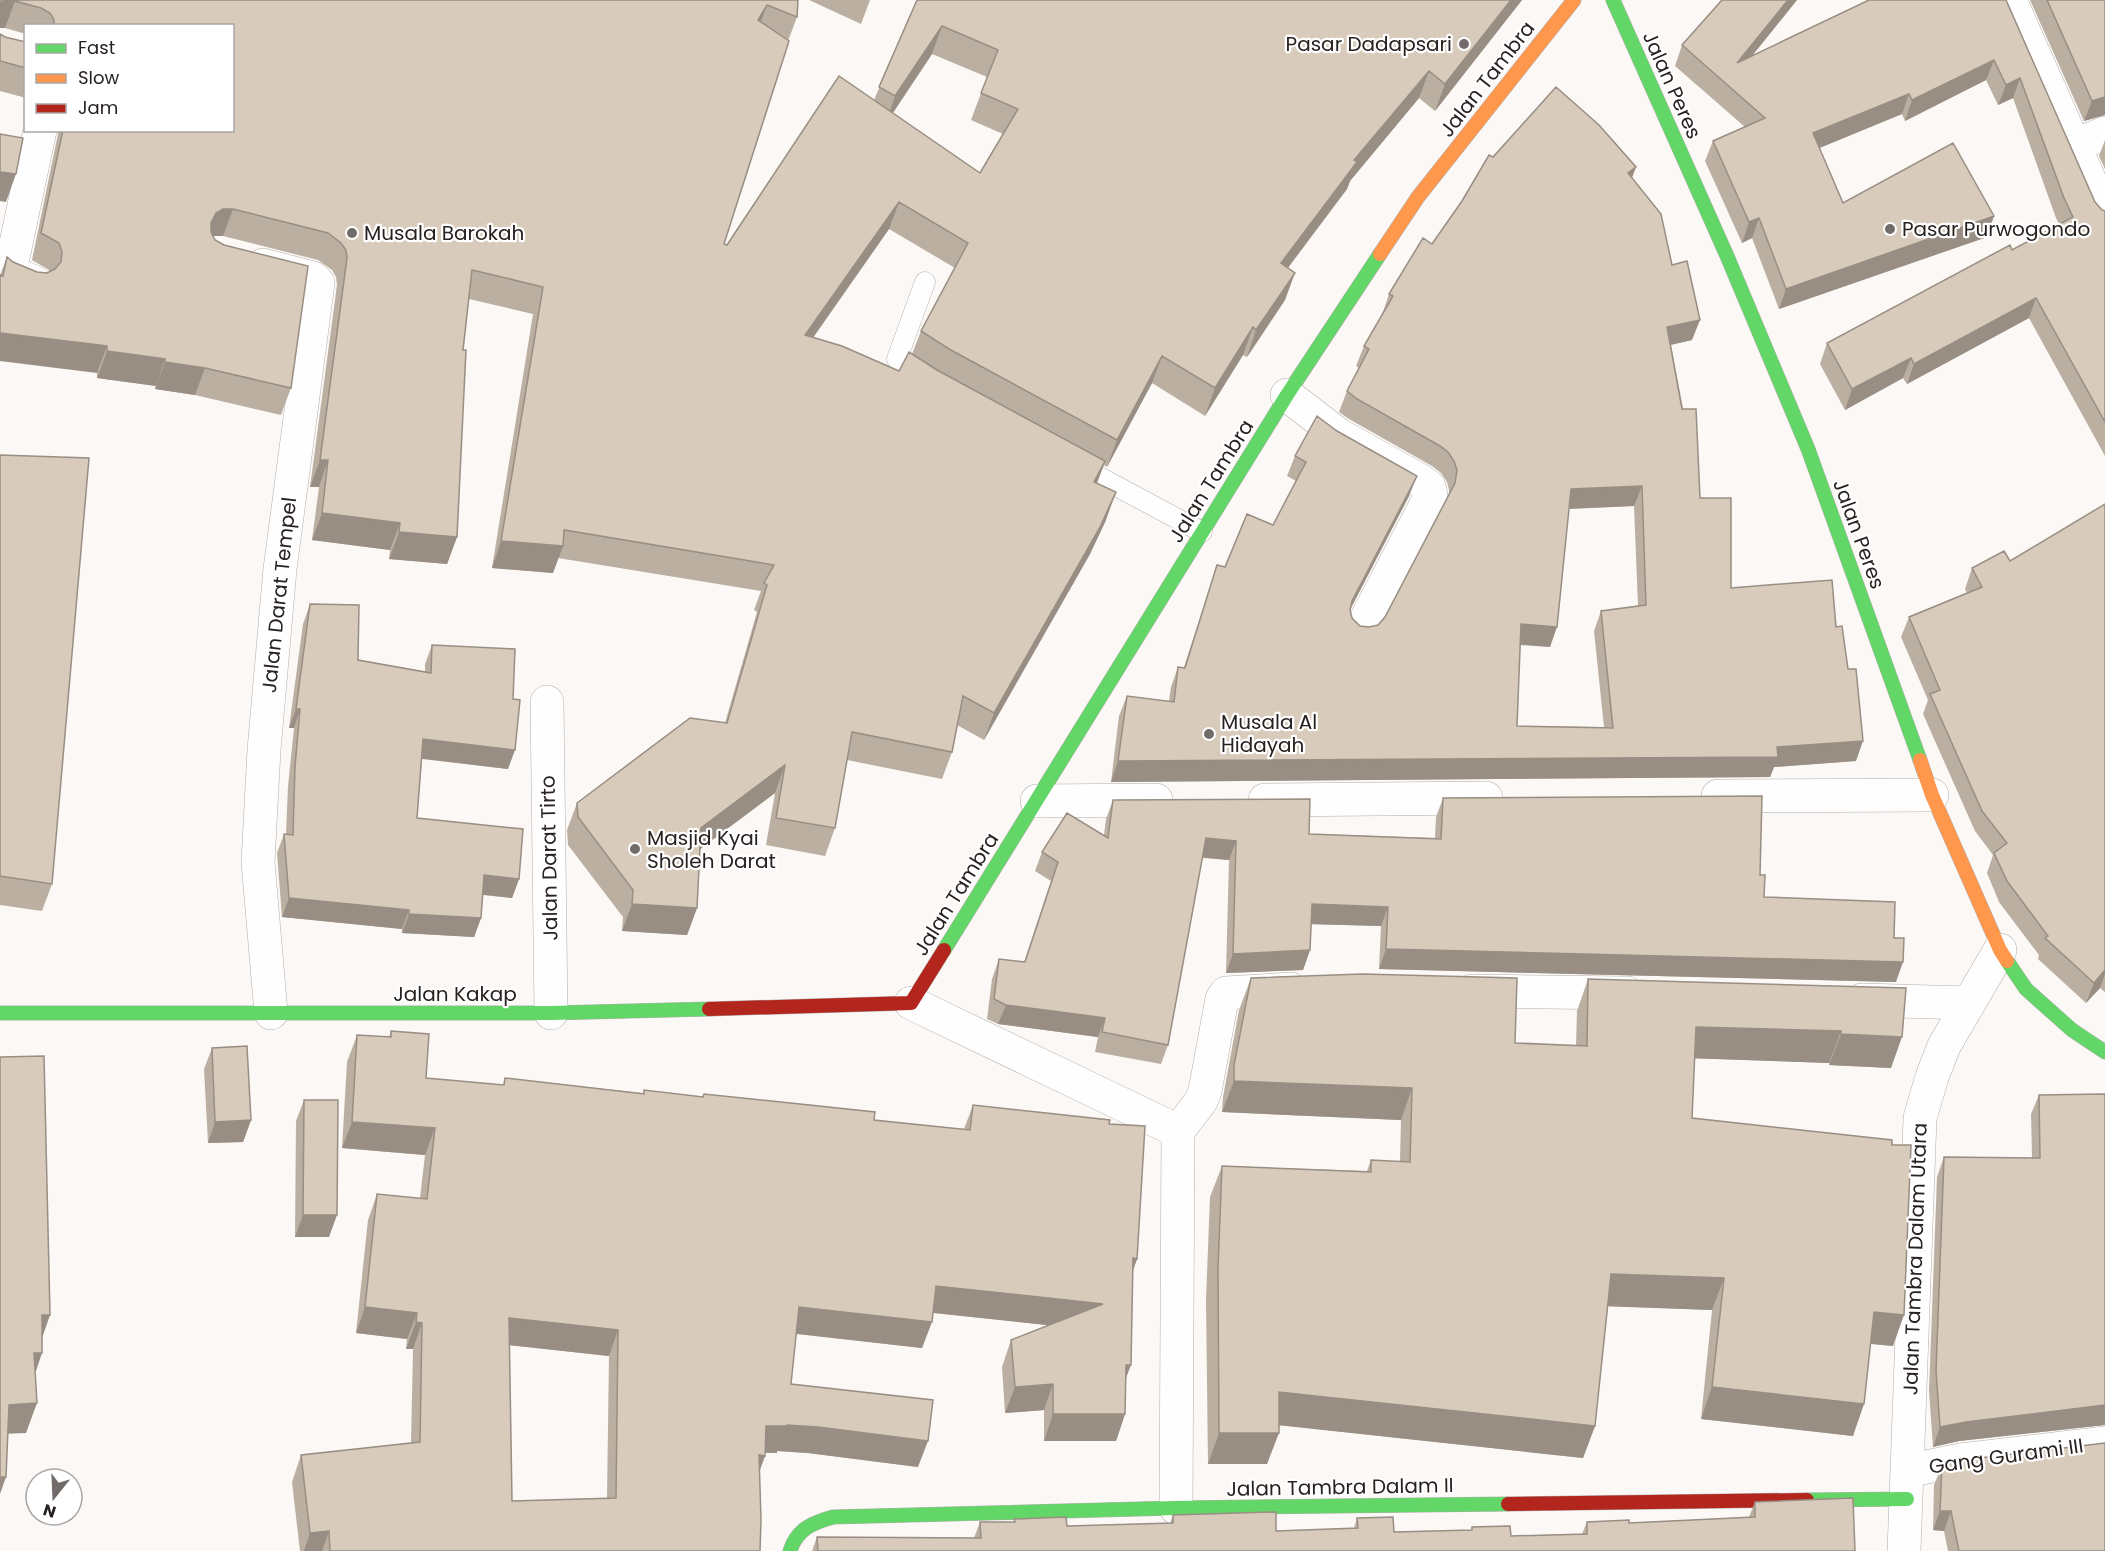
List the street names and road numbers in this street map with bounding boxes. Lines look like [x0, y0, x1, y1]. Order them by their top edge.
street label: Jalan Tambra [1433, 15, 1541, 143]
street label: Jalan Peres [1636, 27, 1708, 143]
street label: Jalan Tambra [1162, 414, 1260, 548]
street label: Jalan Peres [1826, 475, 1892, 593]
street label: Jalan Darat Tempel [255, 496, 303, 694]
street label: Jalan Darat Tirto [534, 775, 564, 941]
street label: Jalan Tambra [907, 827, 1005, 961]
street label: Jalan Kakap [393, 980, 517, 1008]
street label: Jalan Tambra Dalam Utara [1896, 1122, 1934, 1396]
street label: Gang Gurami III [1927, 1431, 2085, 1481]
street label: Jalan Tambra Dalam II [1226, 1471, 1454, 1503]

